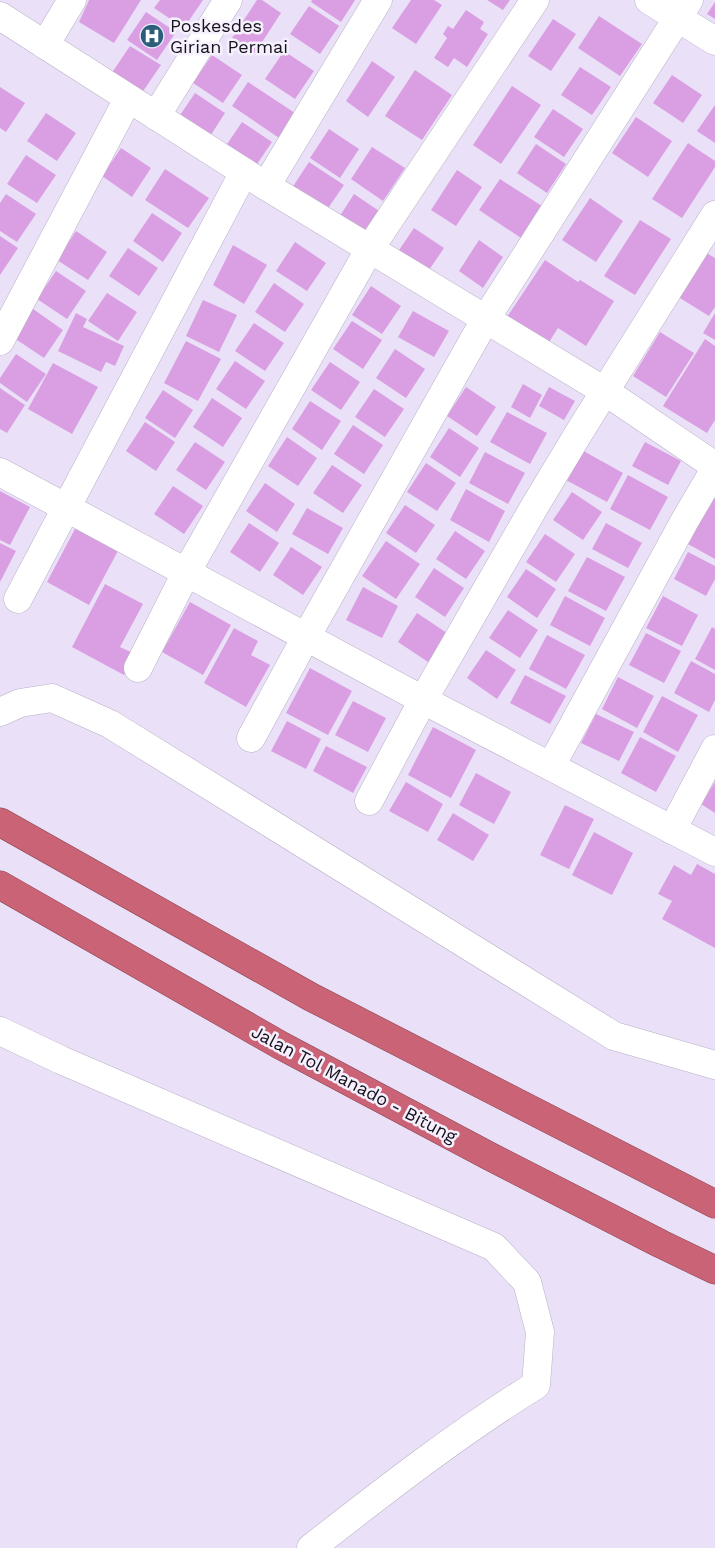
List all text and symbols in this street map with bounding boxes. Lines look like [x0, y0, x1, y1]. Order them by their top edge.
place label: Poskesdes Girian Permai [170, 15, 288, 57]
hospital icon: Poskesdes Girian Permai [139, 23, 165, 49]
street label: Jalan Tol Manado - Bitung [248, 1020, 461, 1147]

